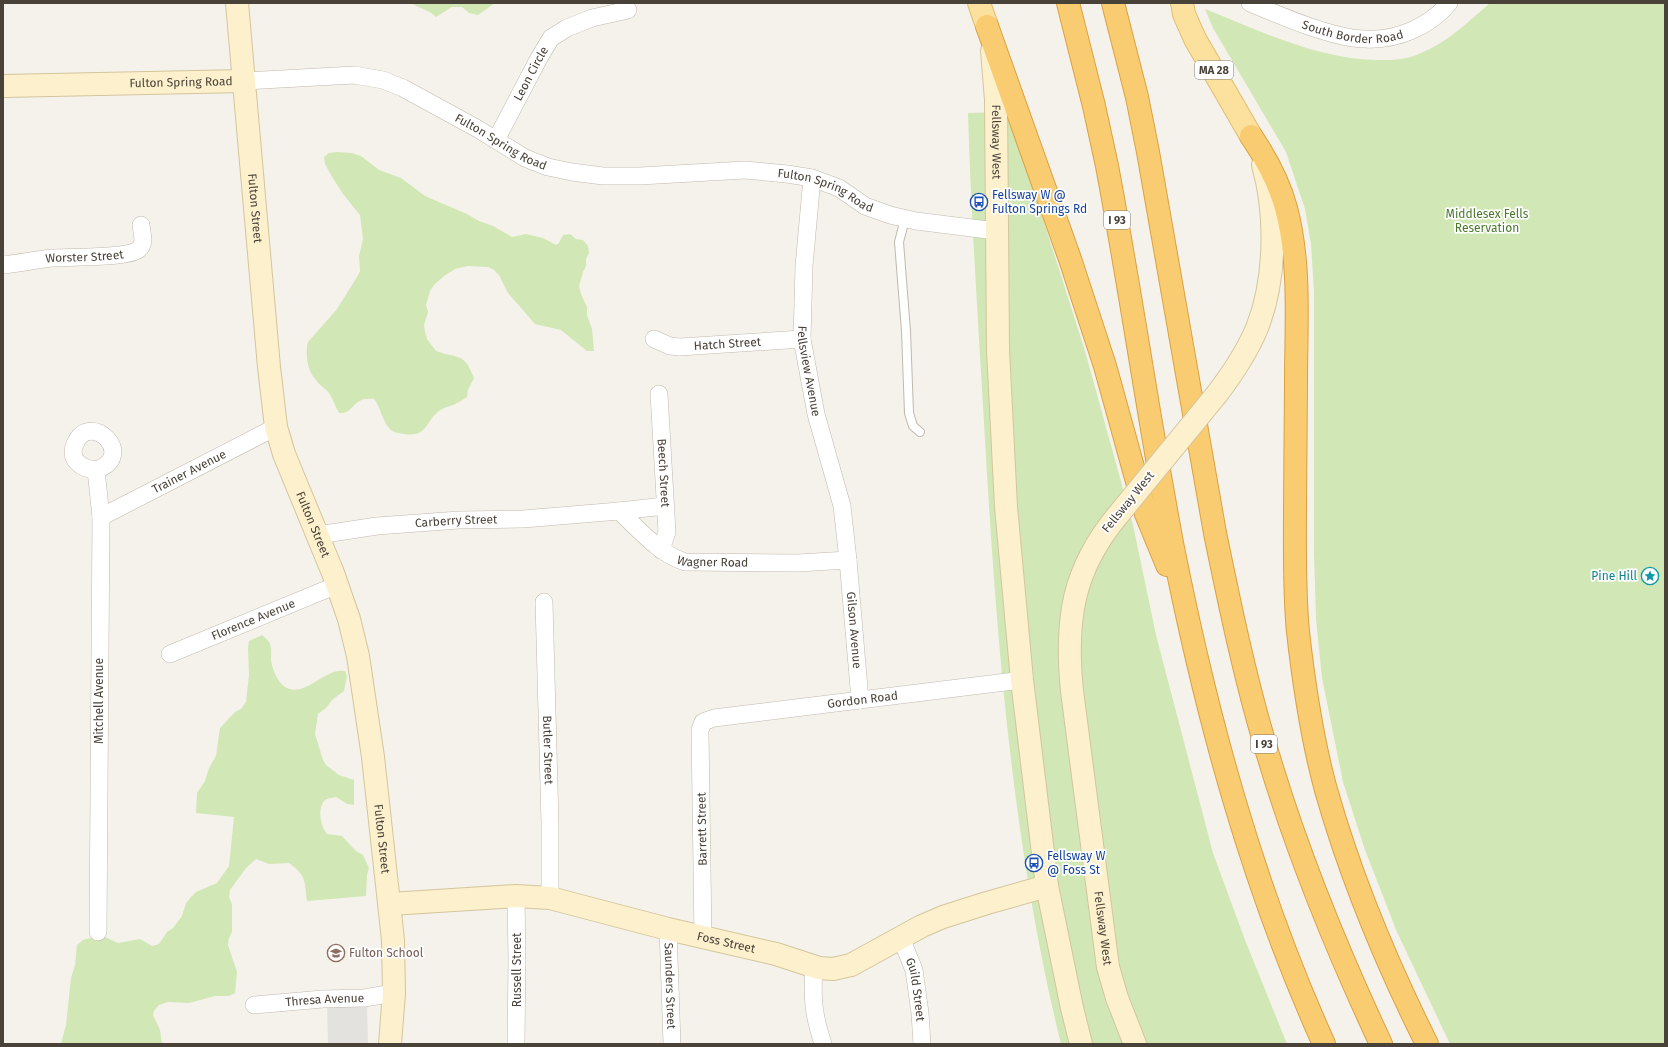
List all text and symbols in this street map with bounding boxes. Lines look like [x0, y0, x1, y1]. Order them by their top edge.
street label: South Border Road [1300, 17, 1405, 46]
street label: Leon Circle [511, 44, 551, 103]
road number: MA 28 [1195, 61, 1233, 79]
street label: Fulton Spring Road [129, 74, 233, 90]
street label: Fellsway West [989, 104, 1004, 180]
street label: Fulton Spring Road [452, 111, 549, 173]
street label: Fulton Spring Road [777, 166, 875, 215]
street label: Fulton Street [245, 173, 265, 244]
place label: Fellsway W @ Fulton Springs Rd [992, 188, 1087, 216]
bus stop icon: Fellsway W @ Fulton Springs Rd [969, 192, 989, 212]
park label: Middlesex Fells Reservation [1446, 207, 1529, 235]
road number: I 93 [1104, 211, 1130, 229]
street label: Worster Street [45, 247, 125, 266]
street label: Fellsview Avenue [795, 325, 823, 418]
street label: Hatch Street [693, 335, 762, 353]
street label: Beech Street [655, 438, 673, 508]
street label: Trainer Avenue [150, 447, 228, 497]
street label: Fellsway West [1099, 468, 1157, 535]
street label: Fulton Street [293, 489, 333, 560]
street label: Carberry Street [414, 512, 498, 530]
street label: Wagner Road [675, 553, 748, 570]
place icon: Pine Hill [1640, 566, 1660, 586]
place label: Pine Hill [1591, 569, 1637, 583]
street label: Gilson Avenue [844, 591, 864, 669]
street label: Florence Avenue [209, 596, 297, 643]
street label: Mitchell Avenue [92, 658, 106, 744]
street label: Gordon Road [827, 688, 899, 711]
street label: Butler Street [540, 715, 556, 785]
road number: I 93 [1251, 735, 1277, 753]
street label: Barrett Street [694, 791, 710, 866]
street label: Fulton Street [371, 803, 393, 875]
place label: Fellsway W @ Foss St [1047, 849, 1105, 877]
bus stop icon: Fellsway W @ Foss St [1024, 853, 1044, 873]
street label: Fellsway West [1091, 890, 1115, 967]
street label: Foss Street [696, 929, 757, 956]
street label: Russell Street [510, 932, 524, 1007]
street label: Saunders Street [661, 942, 679, 1030]
school or university icon: Fulton School [326, 943, 346, 963]
place label: Fulton School [349, 946, 424, 960]
street label: Guild Street [903, 956, 928, 1022]
street label: Thresa Avenue [285, 991, 364, 1009]

